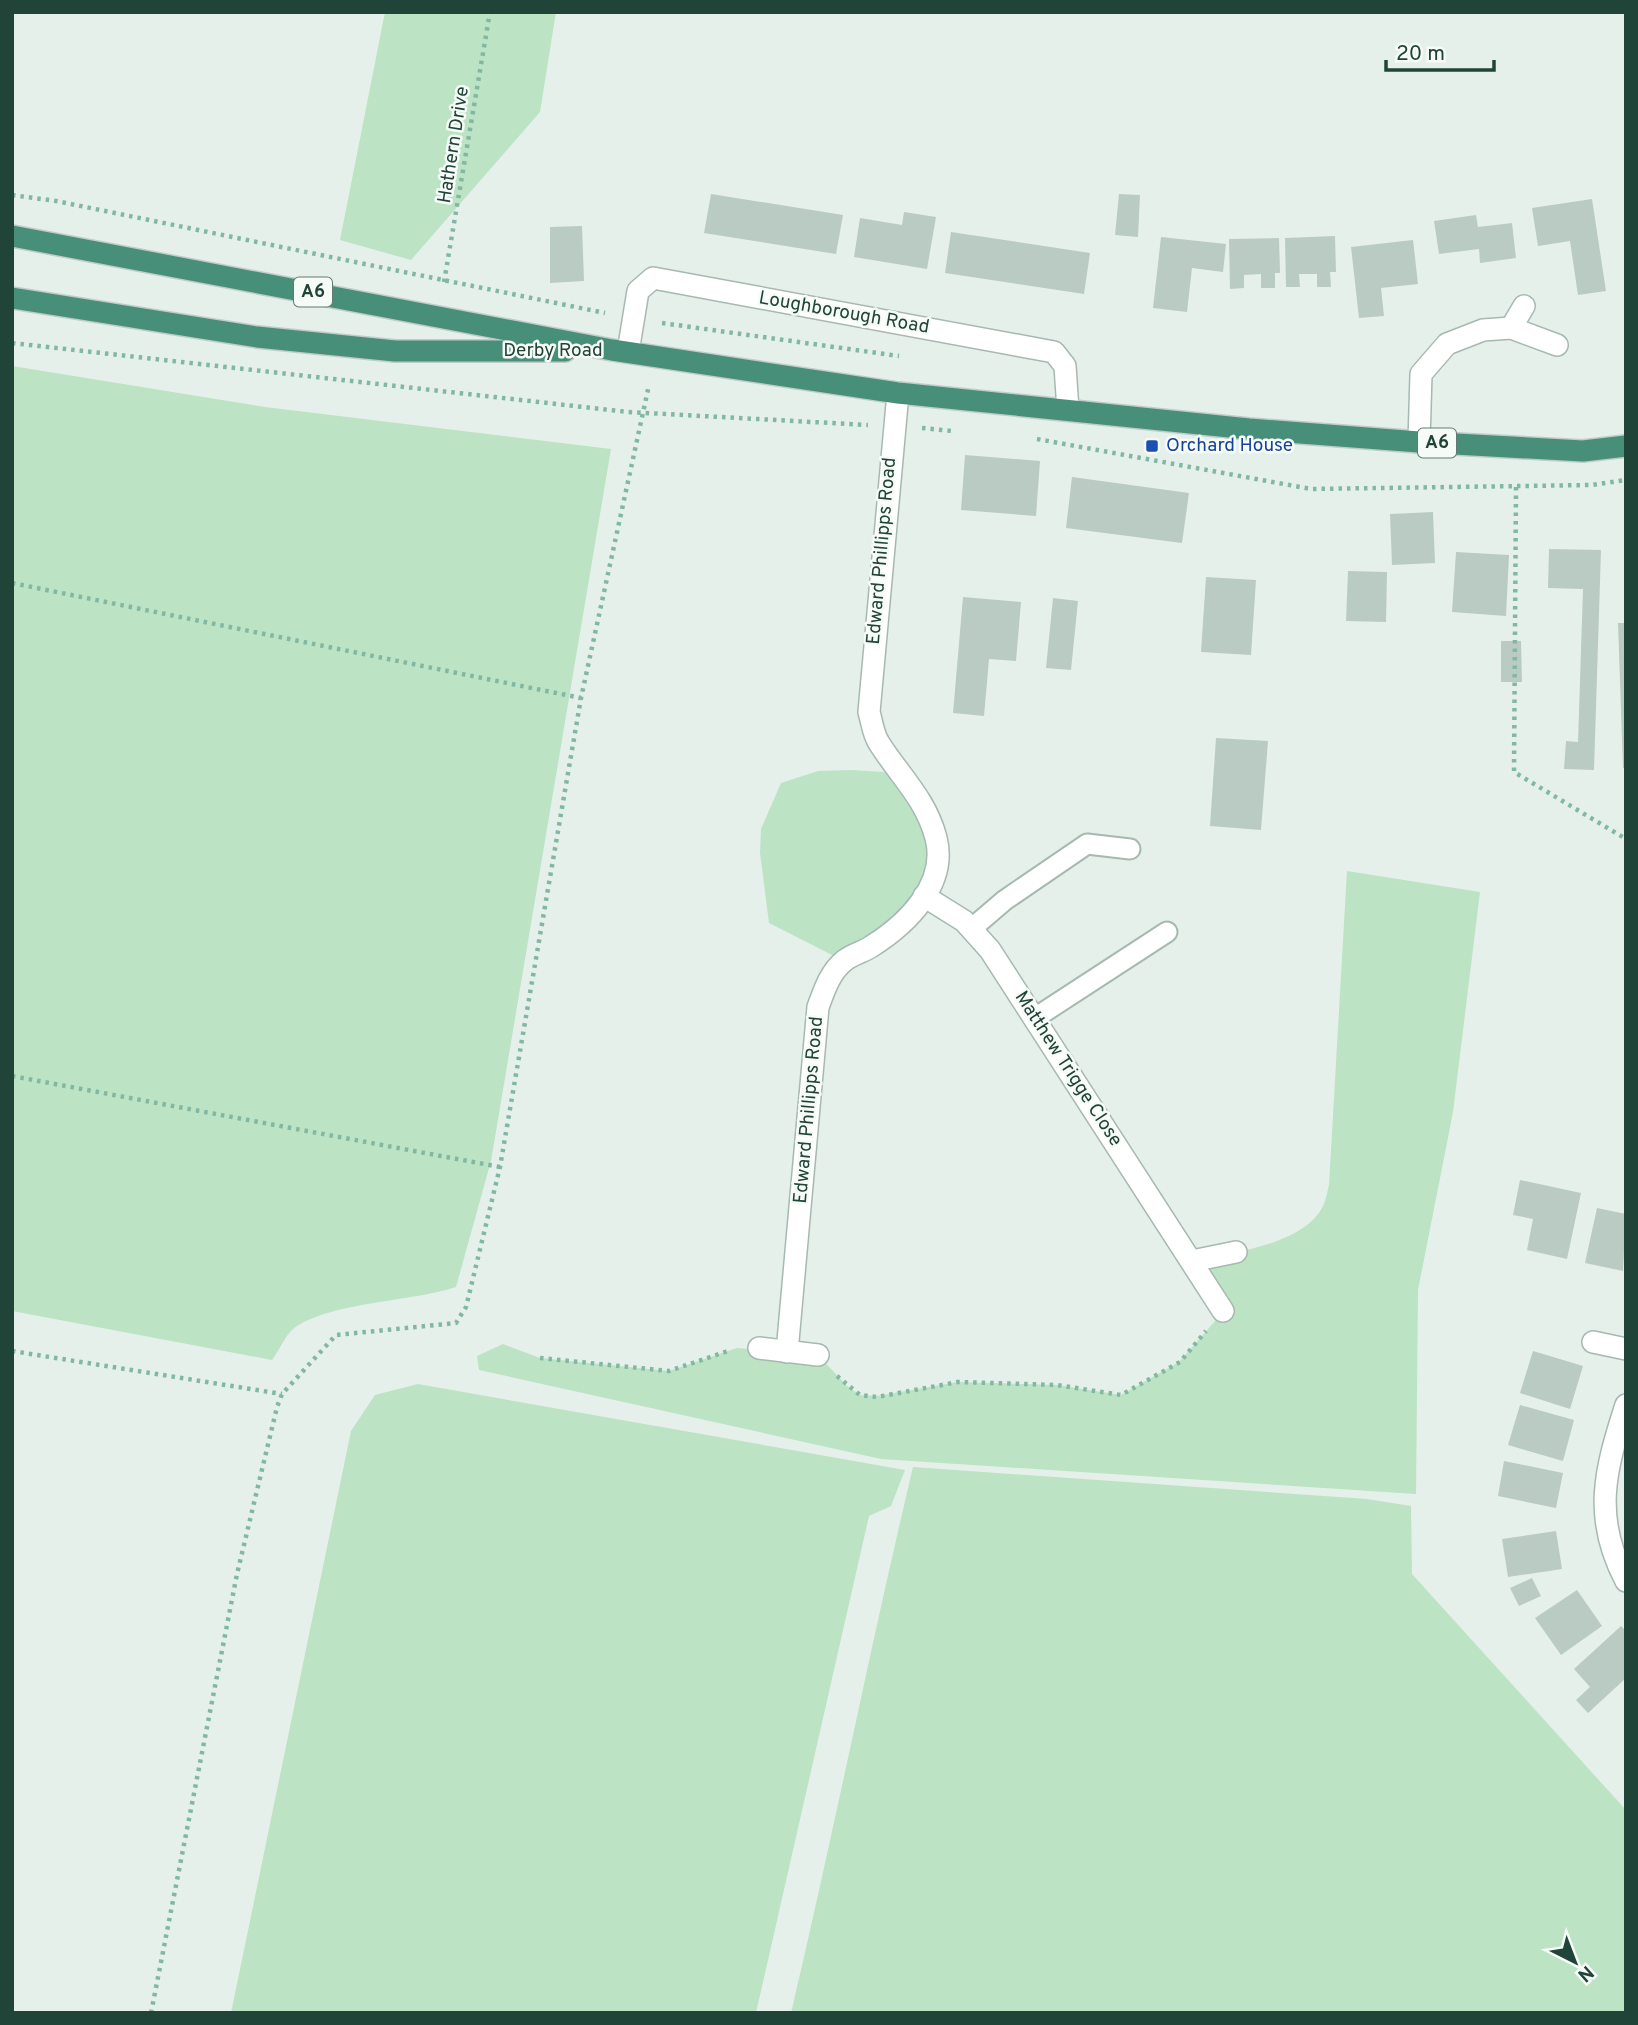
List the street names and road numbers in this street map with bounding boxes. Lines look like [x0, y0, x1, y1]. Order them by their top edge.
street label: Hathern Drive [433, 85, 475, 205]
road number: A6 [294, 278, 332, 306]
street label: Loughborough Road [757, 286, 931, 340]
street label: Derby Road [503, 339, 603, 363]
road number: A6 [1418, 428, 1456, 458]
street label: Edward Phillipps Road [862, 456, 902, 646]
street label: Matthew Trigge Close [1009, 987, 1127, 1151]
street label: Edward Phillipps Road [789, 1015, 829, 1205]

